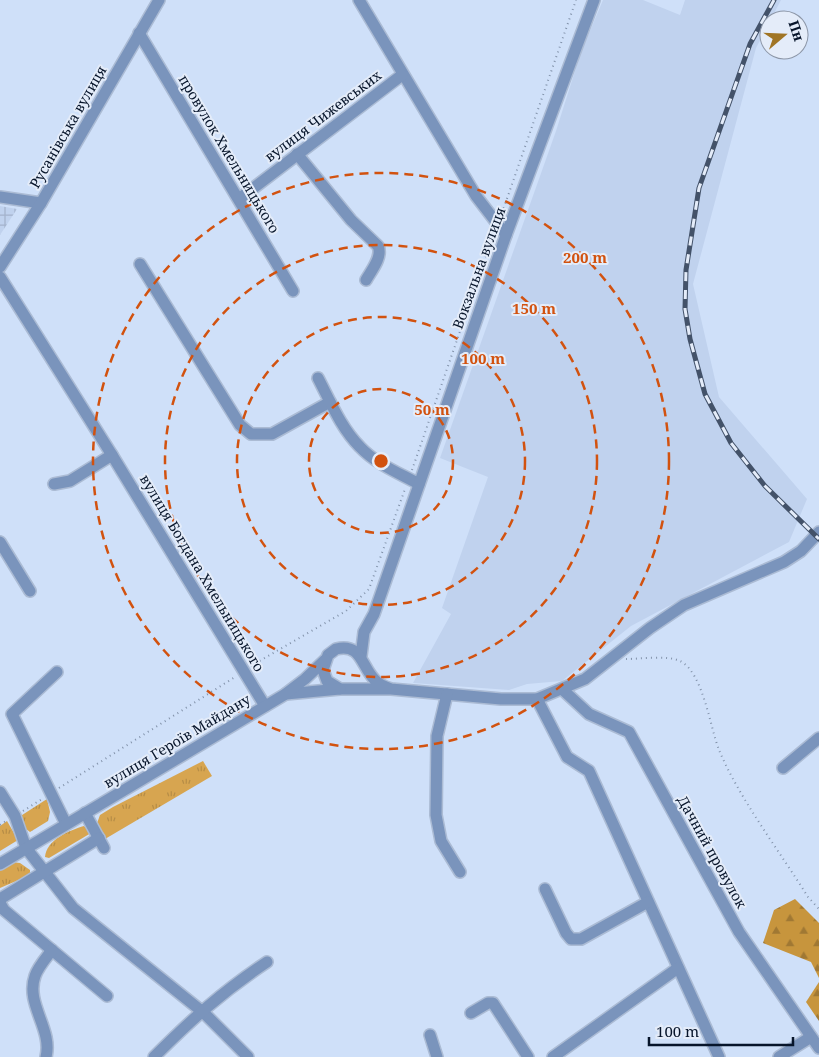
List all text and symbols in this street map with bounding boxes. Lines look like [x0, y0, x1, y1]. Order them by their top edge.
north arrow [759, 10, 809, 60]
text: Пн [784, 18, 809, 44]
street label: Русанівська вулиця [25, 62, 110, 192]
street label: вулиця Чижевських [261, 65, 386, 166]
street label: провулок Хмельницького [174, 71, 284, 237]
street label: Вокзальна вулиця [448, 204, 509, 331]
text: 200 m [563, 247, 607, 267]
text: 150 m [512, 298, 556, 318]
text: 100 m [461, 348, 505, 368]
text: 50 m [414, 399, 450, 419]
centre of rings [372, 452, 390, 470]
street label: вулиця Богдана Хмельницького [136, 471, 269, 675]
street label: вулиця Героїв Майдану [100, 689, 254, 792]
street label: Дачний провулок [674, 792, 752, 912]
scale bar [649, 1014, 793, 1046]
text: 100 m [656, 1021, 699, 1041]

